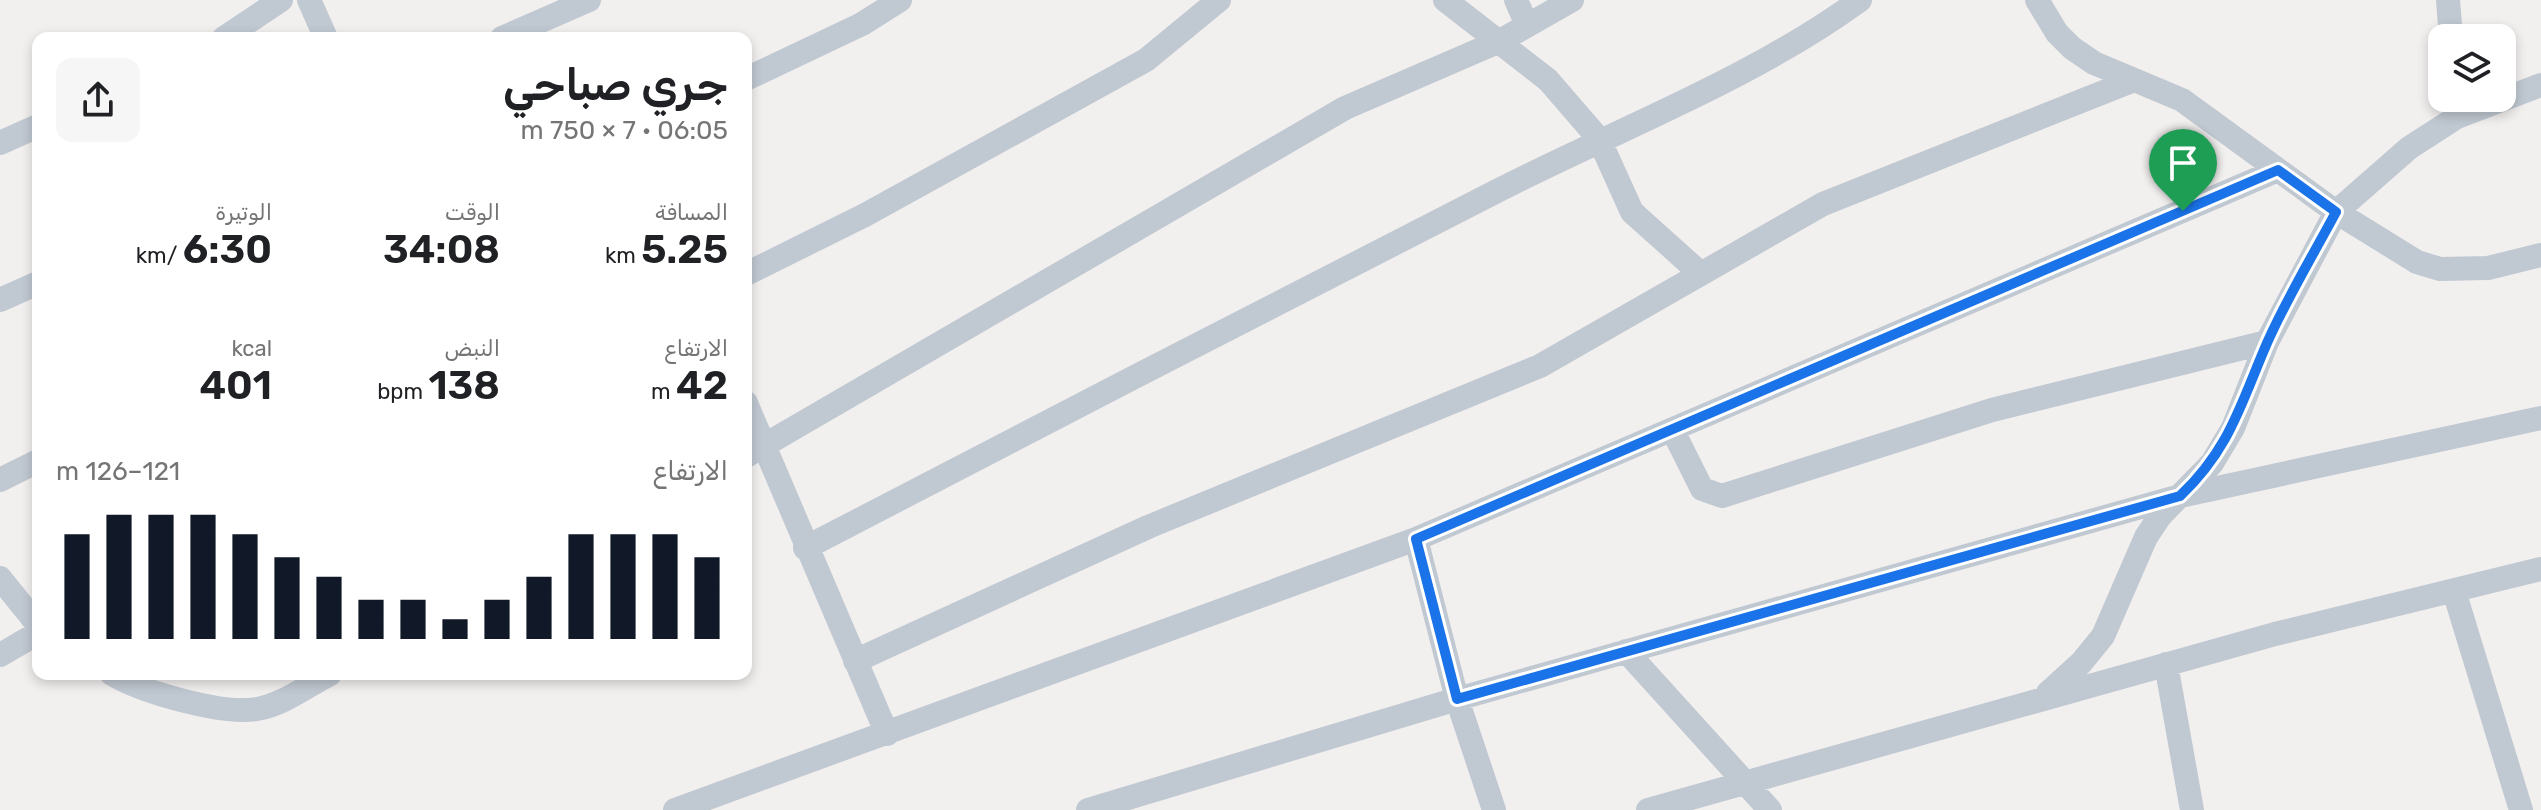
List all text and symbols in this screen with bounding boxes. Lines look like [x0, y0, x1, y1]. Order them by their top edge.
map controls [2428, 24, 2516, 112]
button: layers [2428, 24, 2516, 112]
button: share [56, 58, 140, 142]
text: جري صباحي [503, 59, 728, 111]
text: 06:05 · 7 × 750 m [520, 115, 728, 146]
pin [2149, 129, 2217, 211]
icon: arrive [2161, 141, 2205, 185]
text: الوتيرة [215, 199, 272, 226]
text: الوقت [445, 199, 500, 226]
text: المسافة [655, 199, 728, 226]
text: 6:30 [183, 226, 272, 273]
text: 34:08 [383, 226, 500, 273]
text: 5.25 [641, 226, 728, 273]
text: /km [136, 242, 183, 269]
text: km [605, 242, 641, 269]
text: kcal [232, 335, 272, 362]
text: النبض [445, 335, 500, 362]
text: الارتفاع [665, 335, 728, 362]
text: 401 [199, 362, 272, 409]
text: 138 [428, 362, 500, 409]
text: 42 [676, 362, 728, 409]
text: bpm [377, 378, 428, 405]
text: m [651, 378, 676, 405]
text: 121–126 m [56, 456, 180, 487]
text: الارتفاع [653, 456, 728, 487]

